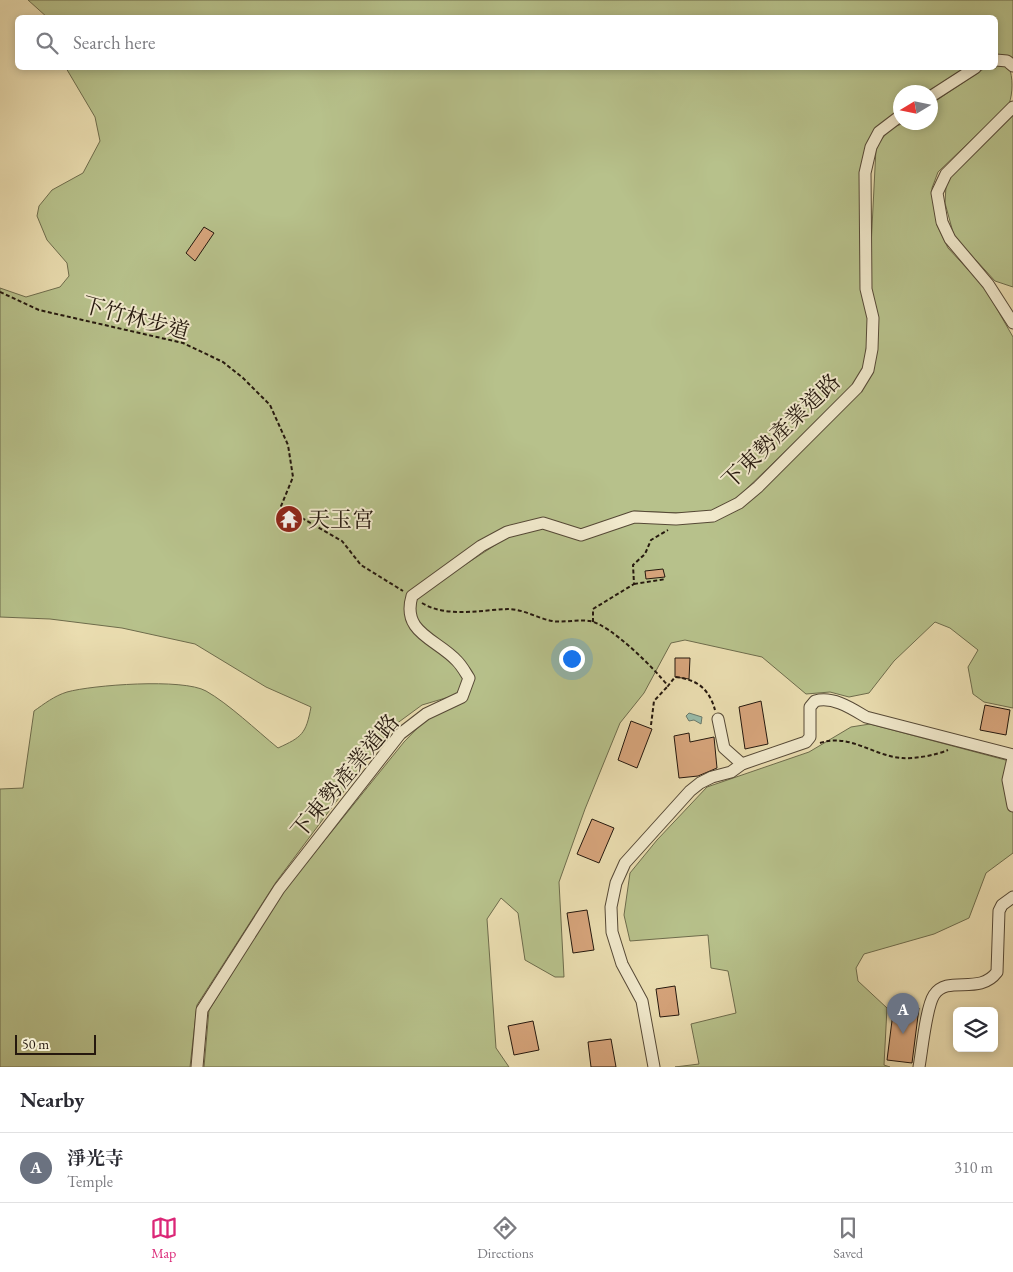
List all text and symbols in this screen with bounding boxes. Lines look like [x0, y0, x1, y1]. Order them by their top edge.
search box [15, 15, 998, 70]
icon: search [33, 29, 61, 57]
text: Search here [73, 30, 155, 55]
north arrow [893, 85, 938, 130]
street label: 下竹林步道 [79, 290, 193, 346]
street label: 下東勢產業道路 [716, 367, 846, 495]
temple icon: 天玉宮 [274, 504, 304, 534]
place label: 天玉宮 [308, 505, 374, 534]
your location [559, 646, 585, 672]
street label: 下東勢產業道路 [284, 708, 406, 844]
pin: A [887, 993, 919, 1034]
map controls [953, 1007, 998, 1052]
button: layers [953, 1007, 998, 1052]
scale bar [15, 1032, 96, 1055]
text: 50 m [22, 1035, 49, 1053]
text: Nearby [20, 1086, 84, 1113]
text: 淨光寺 [67, 1146, 124, 1171]
text: A [30, 1157, 42, 1178]
text: 310 m [954, 1157, 993, 1178]
text: Temple [67, 1171, 113, 1192]
tab: Map [150, 1214, 178, 1262]
tab: Directions [477, 1214, 534, 1262]
tab: Saved [833, 1214, 863, 1262]

